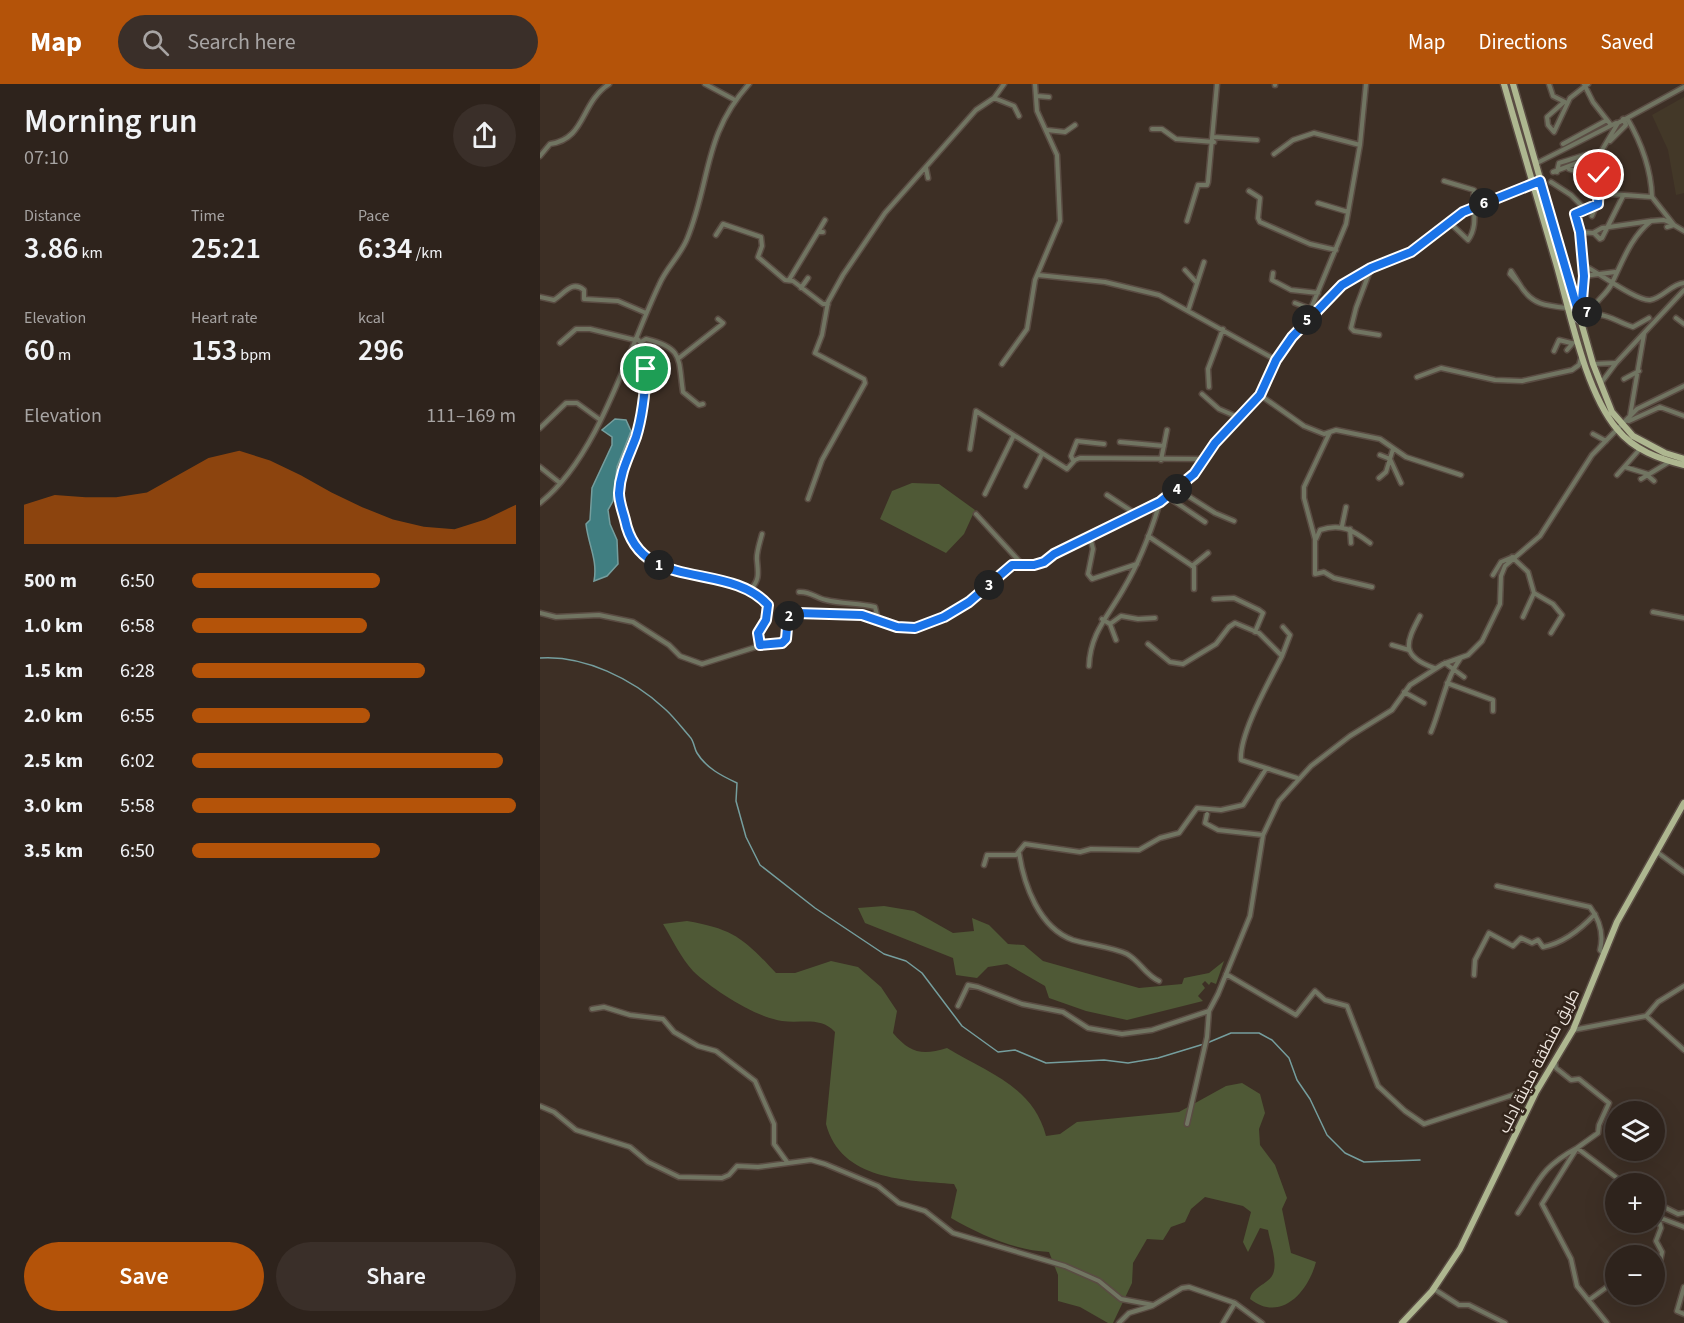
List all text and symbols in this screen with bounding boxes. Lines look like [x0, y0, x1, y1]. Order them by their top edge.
search box [118, 15, 538, 69]
text: Map [30, 22, 82, 62]
icon: search [139, 26, 172, 59]
text: Search here [187, 26, 296, 58]
text: Map [1408, 27, 1446, 57]
text: Directions [1479, 27, 1567, 57]
text: Saved [1600, 27, 1654, 57]
text: Morning run [24, 98, 198, 145]
button: share [453, 104, 516, 167]
text: 07:10 [24, 144, 69, 172]
pin [1573, 149, 1624, 200]
icon: check [1582, 158, 1615, 191]
pin: 6 [1469, 188, 1499, 218]
text: 6 [1480, 192, 1488, 214]
text: Distance [24, 205, 81, 227]
text: Time [191, 205, 225, 227]
text: Pace [358, 205, 389, 227]
text: 3.86 [24, 227, 78, 270]
text: 25:21 [191, 227, 261, 270]
text: 6:34 [358, 227, 412, 270]
text: km [78, 242, 103, 264]
text: /km [412, 242, 442, 264]
pin: 7 [1572, 297, 1602, 327]
text: 7 [1583, 301, 1591, 323]
pin: 5 [1292, 305, 1322, 335]
text: Elevation [24, 307, 86, 329]
text: Heart rate [191, 307, 258, 329]
text: kcal [358, 307, 385, 329]
text: 5 [1303, 309, 1311, 331]
text: 60 [24, 329, 55, 372]
text: 153 [191, 329, 237, 372]
text: 296 [358, 329, 404, 372]
pin [620, 343, 671, 394]
text: m [55, 344, 71, 366]
text: bpm [237, 344, 271, 366]
icon: arrive [629, 352, 662, 385]
text: Elevation [24, 402, 102, 430]
text: 111–169 m [426, 402, 516, 430]
pin: 4 [1162, 474, 1192, 504]
text: 4 [1173, 478, 1181, 500]
pin: 1 [644, 550, 674, 580]
text: 1 [655, 554, 663, 576]
text: 500 m [24, 567, 77, 595]
text: 6:50 [120, 567, 155, 595]
pin: 3 [974, 570, 1004, 600]
text: 3 [985, 574, 993, 596]
pin: 2 [774, 601, 804, 631]
text: 2 [785, 605, 793, 627]
text: 1.0 km [24, 612, 83, 640]
text: 6:58 [120, 612, 155, 640]
text: 1.5 km [24, 657, 83, 685]
text: 6:28 [120, 657, 155, 685]
text: 2.0 km [24, 702, 83, 730]
text: 6:55 [120, 702, 155, 730]
text: 2.5 km [24, 747, 83, 775]
text: 6:02 [120, 747, 155, 775]
text: 3.0 km [24, 792, 83, 820]
text: 5:58 [120, 792, 155, 820]
text: 3.5 km [24, 837, 83, 865]
text: 6:50 [120, 837, 155, 865]
street label: طريق منطقة مدينة إدلب [1493, 985, 1585, 1137]
map controls [1605, 1101, 1665, 1305]
button: layers [1605, 1101, 1665, 1161]
button: + [1605, 1173, 1665, 1233]
button: Save [24, 1242, 264, 1311]
button: Share [276, 1242, 516, 1311]
button: − [1605, 1245, 1665, 1305]

